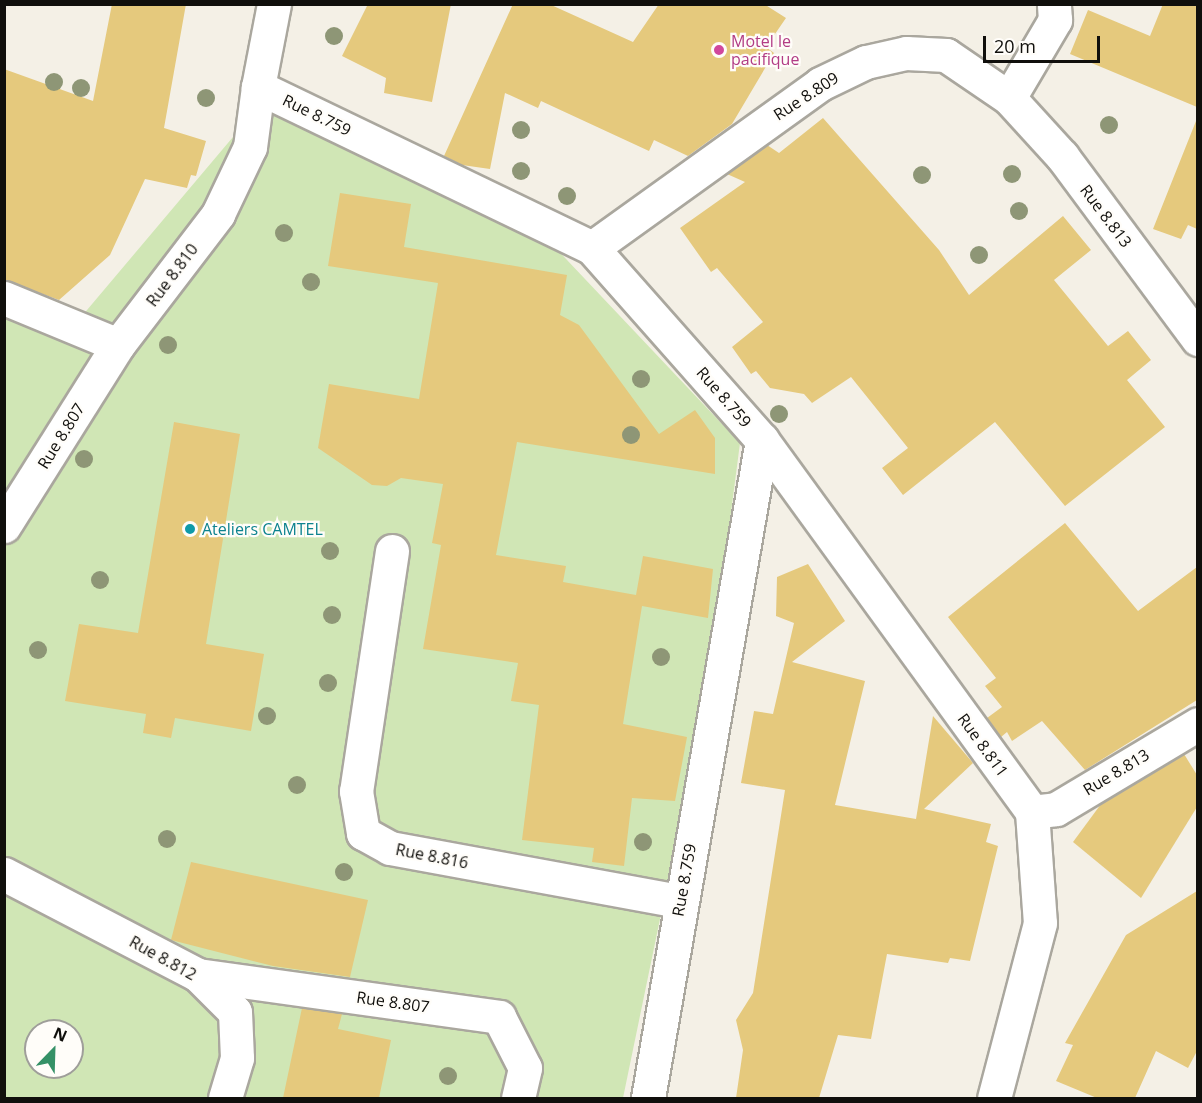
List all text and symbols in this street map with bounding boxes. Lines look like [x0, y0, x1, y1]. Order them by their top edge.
scale bar [986, 24, 1103, 62]
place label: Motel le pacifique [731, 31, 799, 69]
text: 20 m [994, 34, 1036, 58]
marker: Motel le pacifique [712, 43, 726, 57]
street label: Rue 8.809 [770, 68, 842, 124]
street label: Rue 8.759 [280, 90, 354, 140]
street label: Rue 8.813 [1076, 181, 1136, 251]
street label: Rue 8.810 [142, 240, 202, 310]
street label: Rue 8.759 [693, 363, 755, 431]
street label: Rue 8.807 [33, 400, 89, 472]
place label: Ateliers CAMTEL [202, 519, 323, 539]
marker: Ateliers CAMTEL [183, 522, 197, 536]
street label: Rue 8.811 [954, 710, 1012, 780]
street label: Rue 8.813 [1080, 745, 1152, 799]
street label: Rue 8.816 [394, 840, 470, 872]
street label: Rue 8.759 [668, 842, 700, 918]
street label: Rue 8.812 [126, 932, 200, 984]
street label: Rue 8.807 [355, 987, 431, 1017]
north arrow [24, 1019, 84, 1079]
text: N [50, 1022, 71, 1047]

